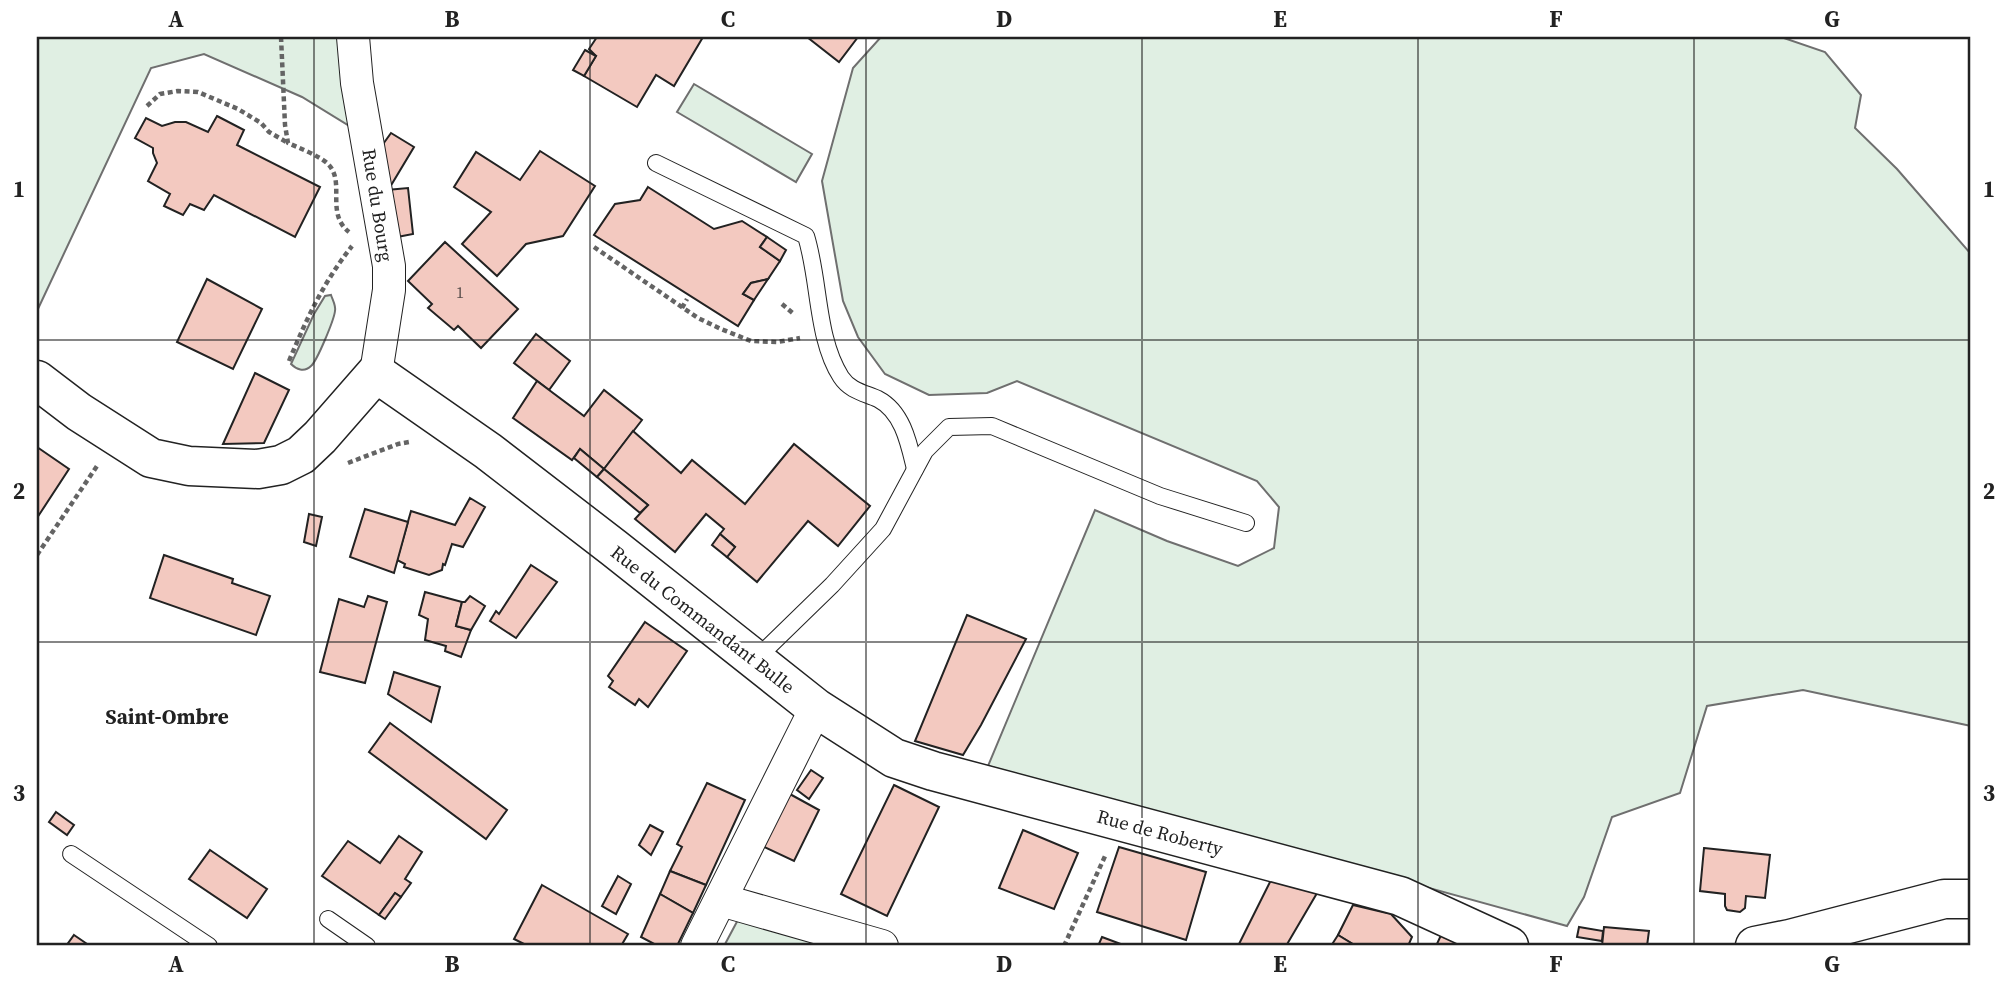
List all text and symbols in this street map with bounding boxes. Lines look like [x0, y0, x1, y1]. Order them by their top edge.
text: A [168, 3, 184, 35]
text: B [445, 3, 460, 35]
text: C [721, 3, 735, 35]
text: D [996, 3, 1012, 35]
text: E [1273, 3, 1287, 35]
text: F [1549, 3, 1563, 35]
text: G [1824, 3, 1840, 35]
street label: Rue du Bourg [356, 147, 400, 264]
text: 1 [13, 173, 25, 205]
text: 1 [1983, 173, 1995, 205]
house number: 1 [456, 281, 464, 303]
text: 2 [13, 475, 25, 507]
text: 2 [1983, 475, 1995, 507]
street label: Rue du Commandant Bulle [606, 539, 800, 699]
district label: Saint-Ombre [105, 702, 229, 731]
text: 3 [13, 777, 25, 809]
text: 3 [1983, 777, 1995, 809]
street label: Rue de Roberty [1094, 803, 1226, 861]
text: A [168, 948, 184, 980]
text: B [445, 948, 460, 980]
text: C [721, 948, 735, 980]
text: D [996, 948, 1012, 980]
text: E [1273, 948, 1287, 980]
text: F [1549, 948, 1563, 980]
text: G [1824, 948, 1840, 980]

